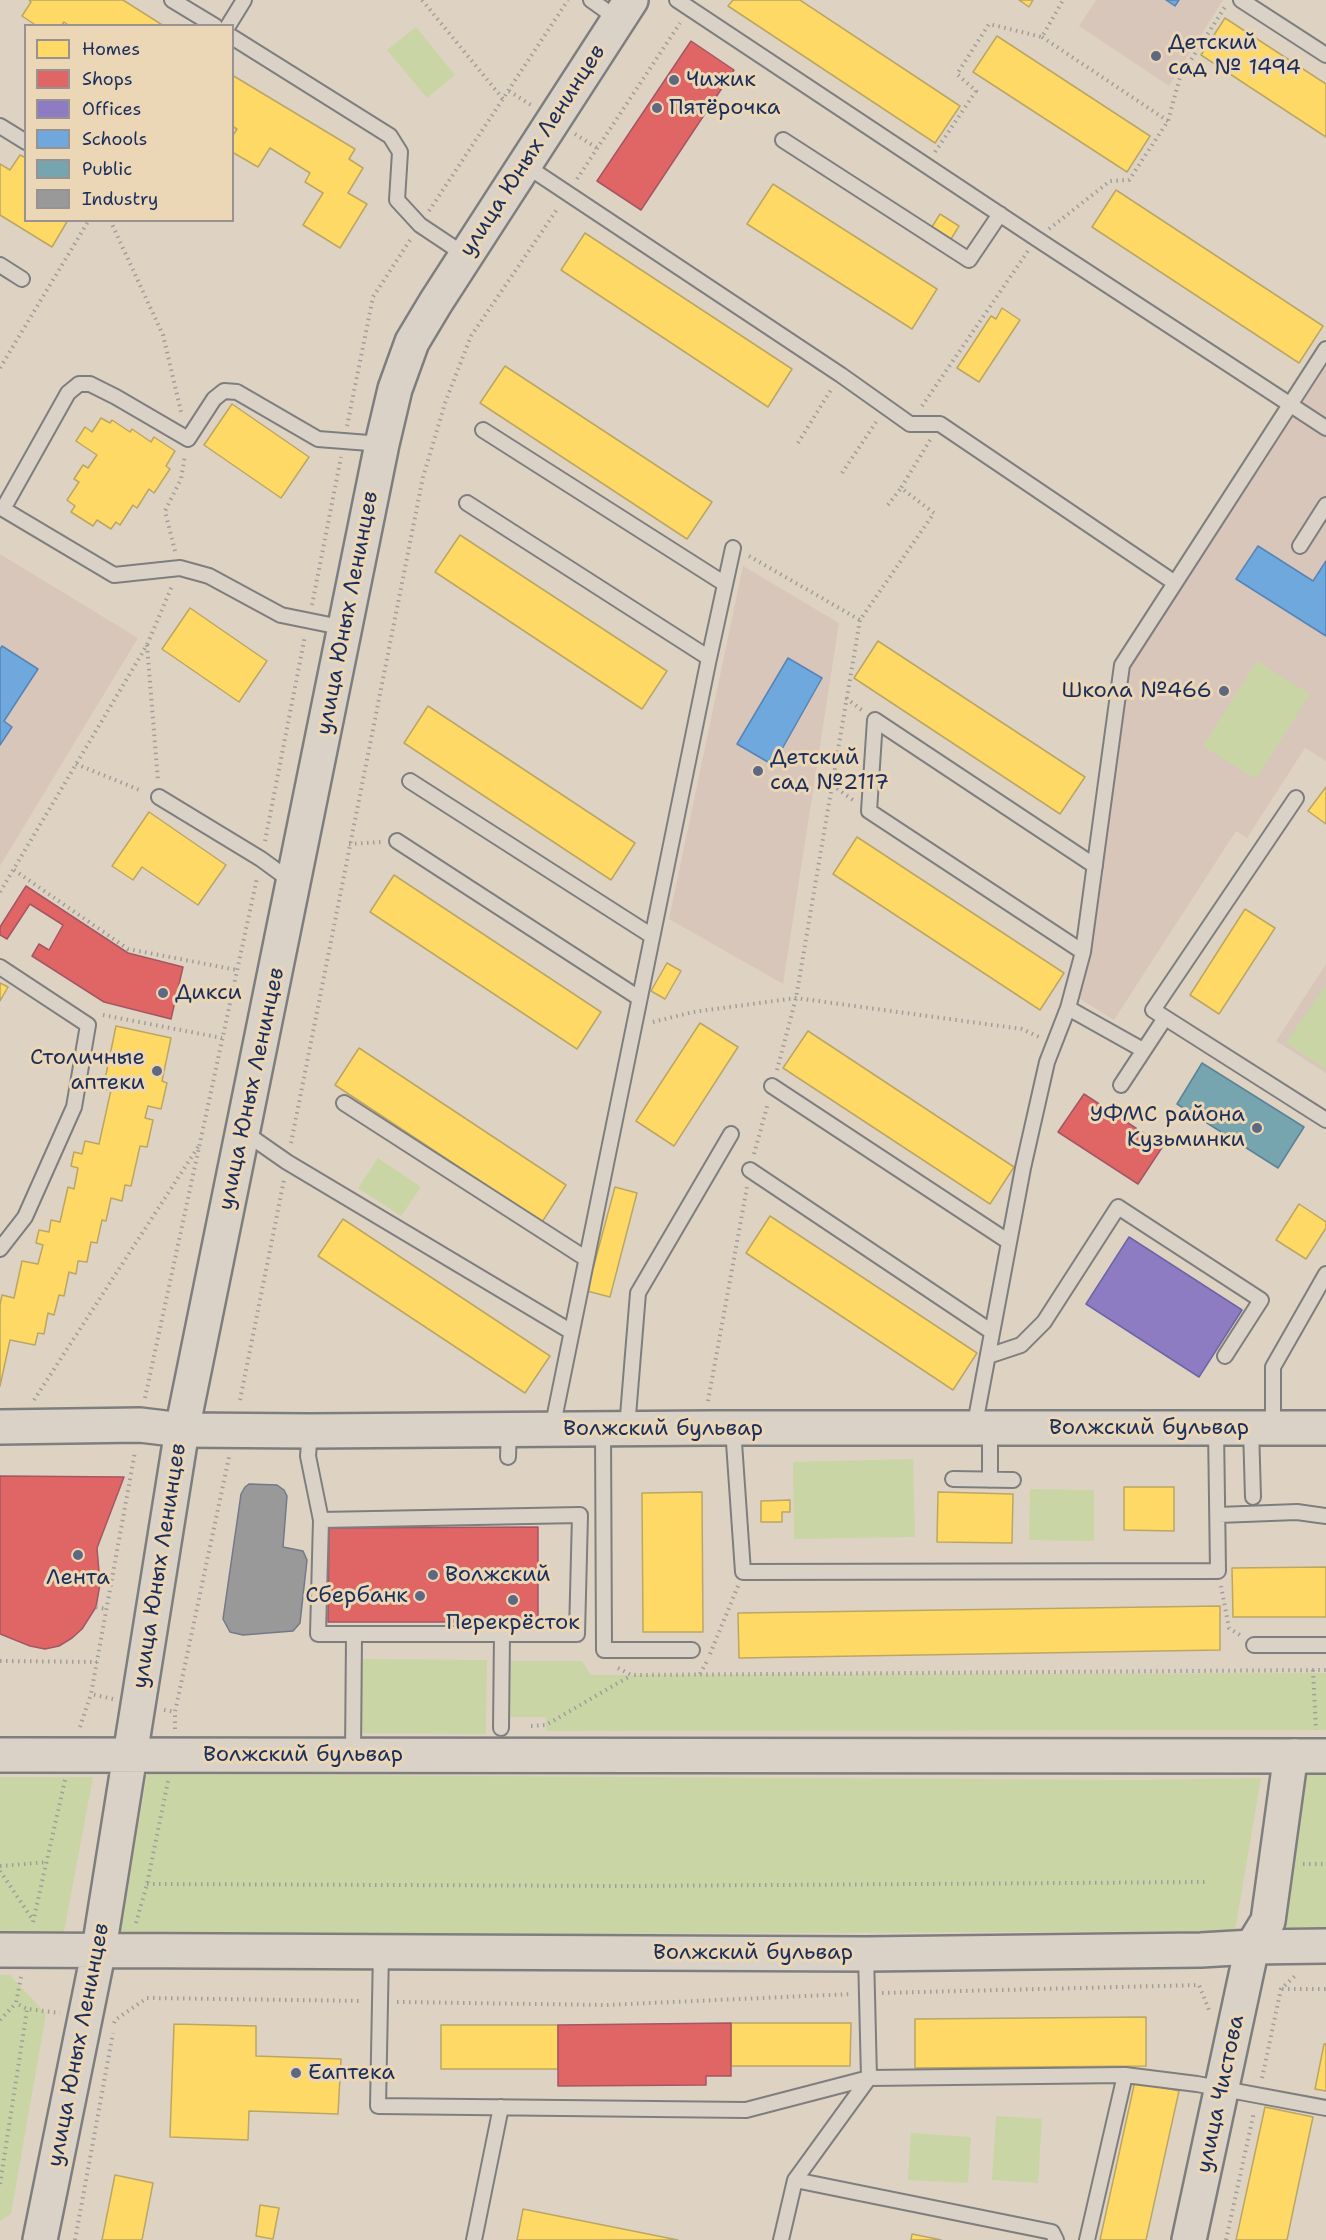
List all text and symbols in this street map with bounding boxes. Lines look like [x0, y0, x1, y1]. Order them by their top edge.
legend [24, 24, 234, 222]
place label: Детский сад № 1494 [1168, 30, 1301, 82]
text: Homes [82, 37, 140, 61]
street label: улица Юных Ленинцев [454, 40, 612, 262]
marker: Детский сад № 1494 [1149, 49, 1163, 63]
text: Shops [82, 67, 133, 91]
place label: Чижик [686, 67, 756, 93]
marker: Чижик [667, 73, 681, 87]
place label: Пятёрочка [669, 95, 780, 121]
text: Offices [82, 97, 141, 121]
marker: Пятёрочка [650, 101, 664, 115]
text: Schools [82, 127, 148, 151]
text: Public [82, 157, 132, 181]
text: Industry [82, 187, 158, 211]
street label: улица Юных Ленинцев [311, 489, 385, 737]
place label: Школа №466 [1061, 678, 1212, 704]
marker: Школа №466 [1217, 684, 1231, 698]
place label: Детский сад №2117 [770, 745, 889, 796]
marker: Детский сад №2117 [751, 764, 765, 778]
street label: улица Юных Ленинцев [213, 965, 291, 1213]
place label: Дикси [175, 980, 242, 1006]
marker: Дикси [156, 986, 170, 1000]
place label: Столичные аптеки [30, 1045, 145, 1096]
marker: Столичные аптеки [150, 1064, 164, 1078]
place label: УФМС района Кузьминки [1090, 1102, 1245, 1154]
marker: УФМС района Кузьминки [1250, 1121, 1264, 1135]
street label: Волжский бульвар [1049, 1415, 1249, 1441]
street label: Волжский бульвар [563, 1416, 763, 1442]
street label: улица Юных Ленинцев [128, 1442, 192, 1690]
marker: Лента [71, 1548, 85, 1562]
place label: Волжский [445, 1562, 550, 1588]
place label: Лента [46, 1565, 110, 1591]
marker: Волжский [426, 1568, 440, 1582]
place label: Сбербанк [305, 1583, 408, 1609]
marker: Сбербанк [413, 1589, 427, 1603]
marker: Перекрёсток [506, 1593, 520, 1607]
place label: Перекрёсток [446, 1610, 580, 1636]
street label: Волжский бульвар [203, 1742, 403, 1768]
street label: улица Юных Ленинцев [42, 1921, 116, 2169]
street label: Волжский бульвар [653, 1940, 853, 1966]
street label: улица Чистова [1191, 2013, 1251, 2175]
place label: Еаптека [308, 2060, 395, 2086]
marker: Еаптека [289, 2066, 303, 2080]

